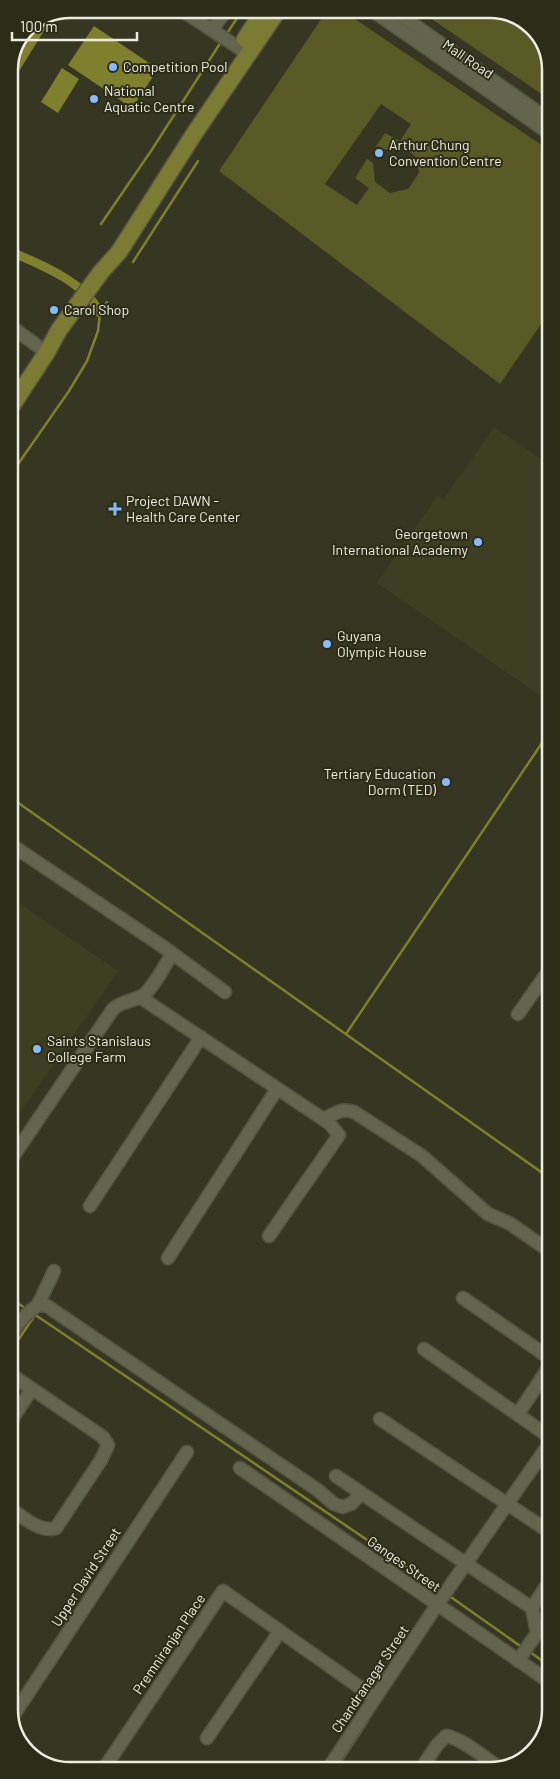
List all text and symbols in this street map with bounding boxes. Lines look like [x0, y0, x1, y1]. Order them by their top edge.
scale bar [12, 10, 138, 42]
text: 100 m [20, 17, 58, 35]
street label: Mall Road [440, 36, 497, 82]
place label: Competition Pool [123, 58, 228, 75]
marker: Competition Pool [107, 61, 119, 73]
place label: National Aquatic Centre [104, 82, 194, 115]
marker: National Aquatic Centre [88, 93, 100, 105]
place label: Arthur Chung Convention Centre [389, 136, 502, 169]
marker: Arthur Chung Convention Centre [373, 147, 385, 159]
place label: Carol Shop [64, 301, 129, 318]
marker: Carol Shop [48, 304, 60, 316]
place label: Project DAWN - Health Care Center [126, 492, 240, 525]
marker: Project DAWN - Health Care Center [108, 502, 122, 516]
place label: Georgetown International Academy [332, 525, 469, 558]
marker: Georgetown International Academy [472, 536, 484, 548]
place label: Guyana Olympic House [337, 627, 427, 660]
marker: Guyana Olympic House [321, 638, 333, 650]
place label: Tertiary Education Dorm (TED) [324, 765, 436, 798]
marker: Tertiary Education Dorm (TED) [440, 776, 452, 788]
place label: Saints Stanislaus College Farm [47, 1032, 151, 1065]
marker: Saints Stanislaus College Farm [31, 1043, 43, 1055]
street label: Upper David Street [47, 1524, 124, 1629]
street label: Ganges Street [364, 1532, 444, 1595]
street label: Premniranjan Place [129, 1590, 208, 1697]
street label: Chandranagar Street [327, 1622, 412, 1736]

